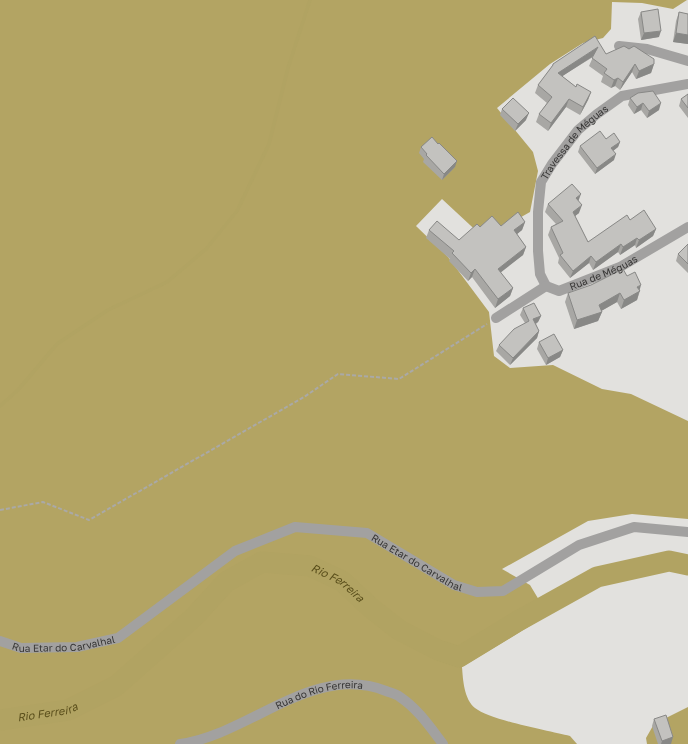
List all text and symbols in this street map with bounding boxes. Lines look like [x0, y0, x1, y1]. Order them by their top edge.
street label: Travessa de Méguas [538, 102, 610, 182]
street label: Rua de Méguas [568, 252, 639, 292]
street label: Rua Etar do Carvalhal [369, 531, 464, 593]
water label: Rio Ferreira [310, 561, 368, 605]
street label: Rua Etar do Carvalhal [11, 633, 116, 654]
street label: Rua do Rio Ferreira [273, 678, 363, 711]
water label: Rio Ferreira [16, 699, 80, 723]

